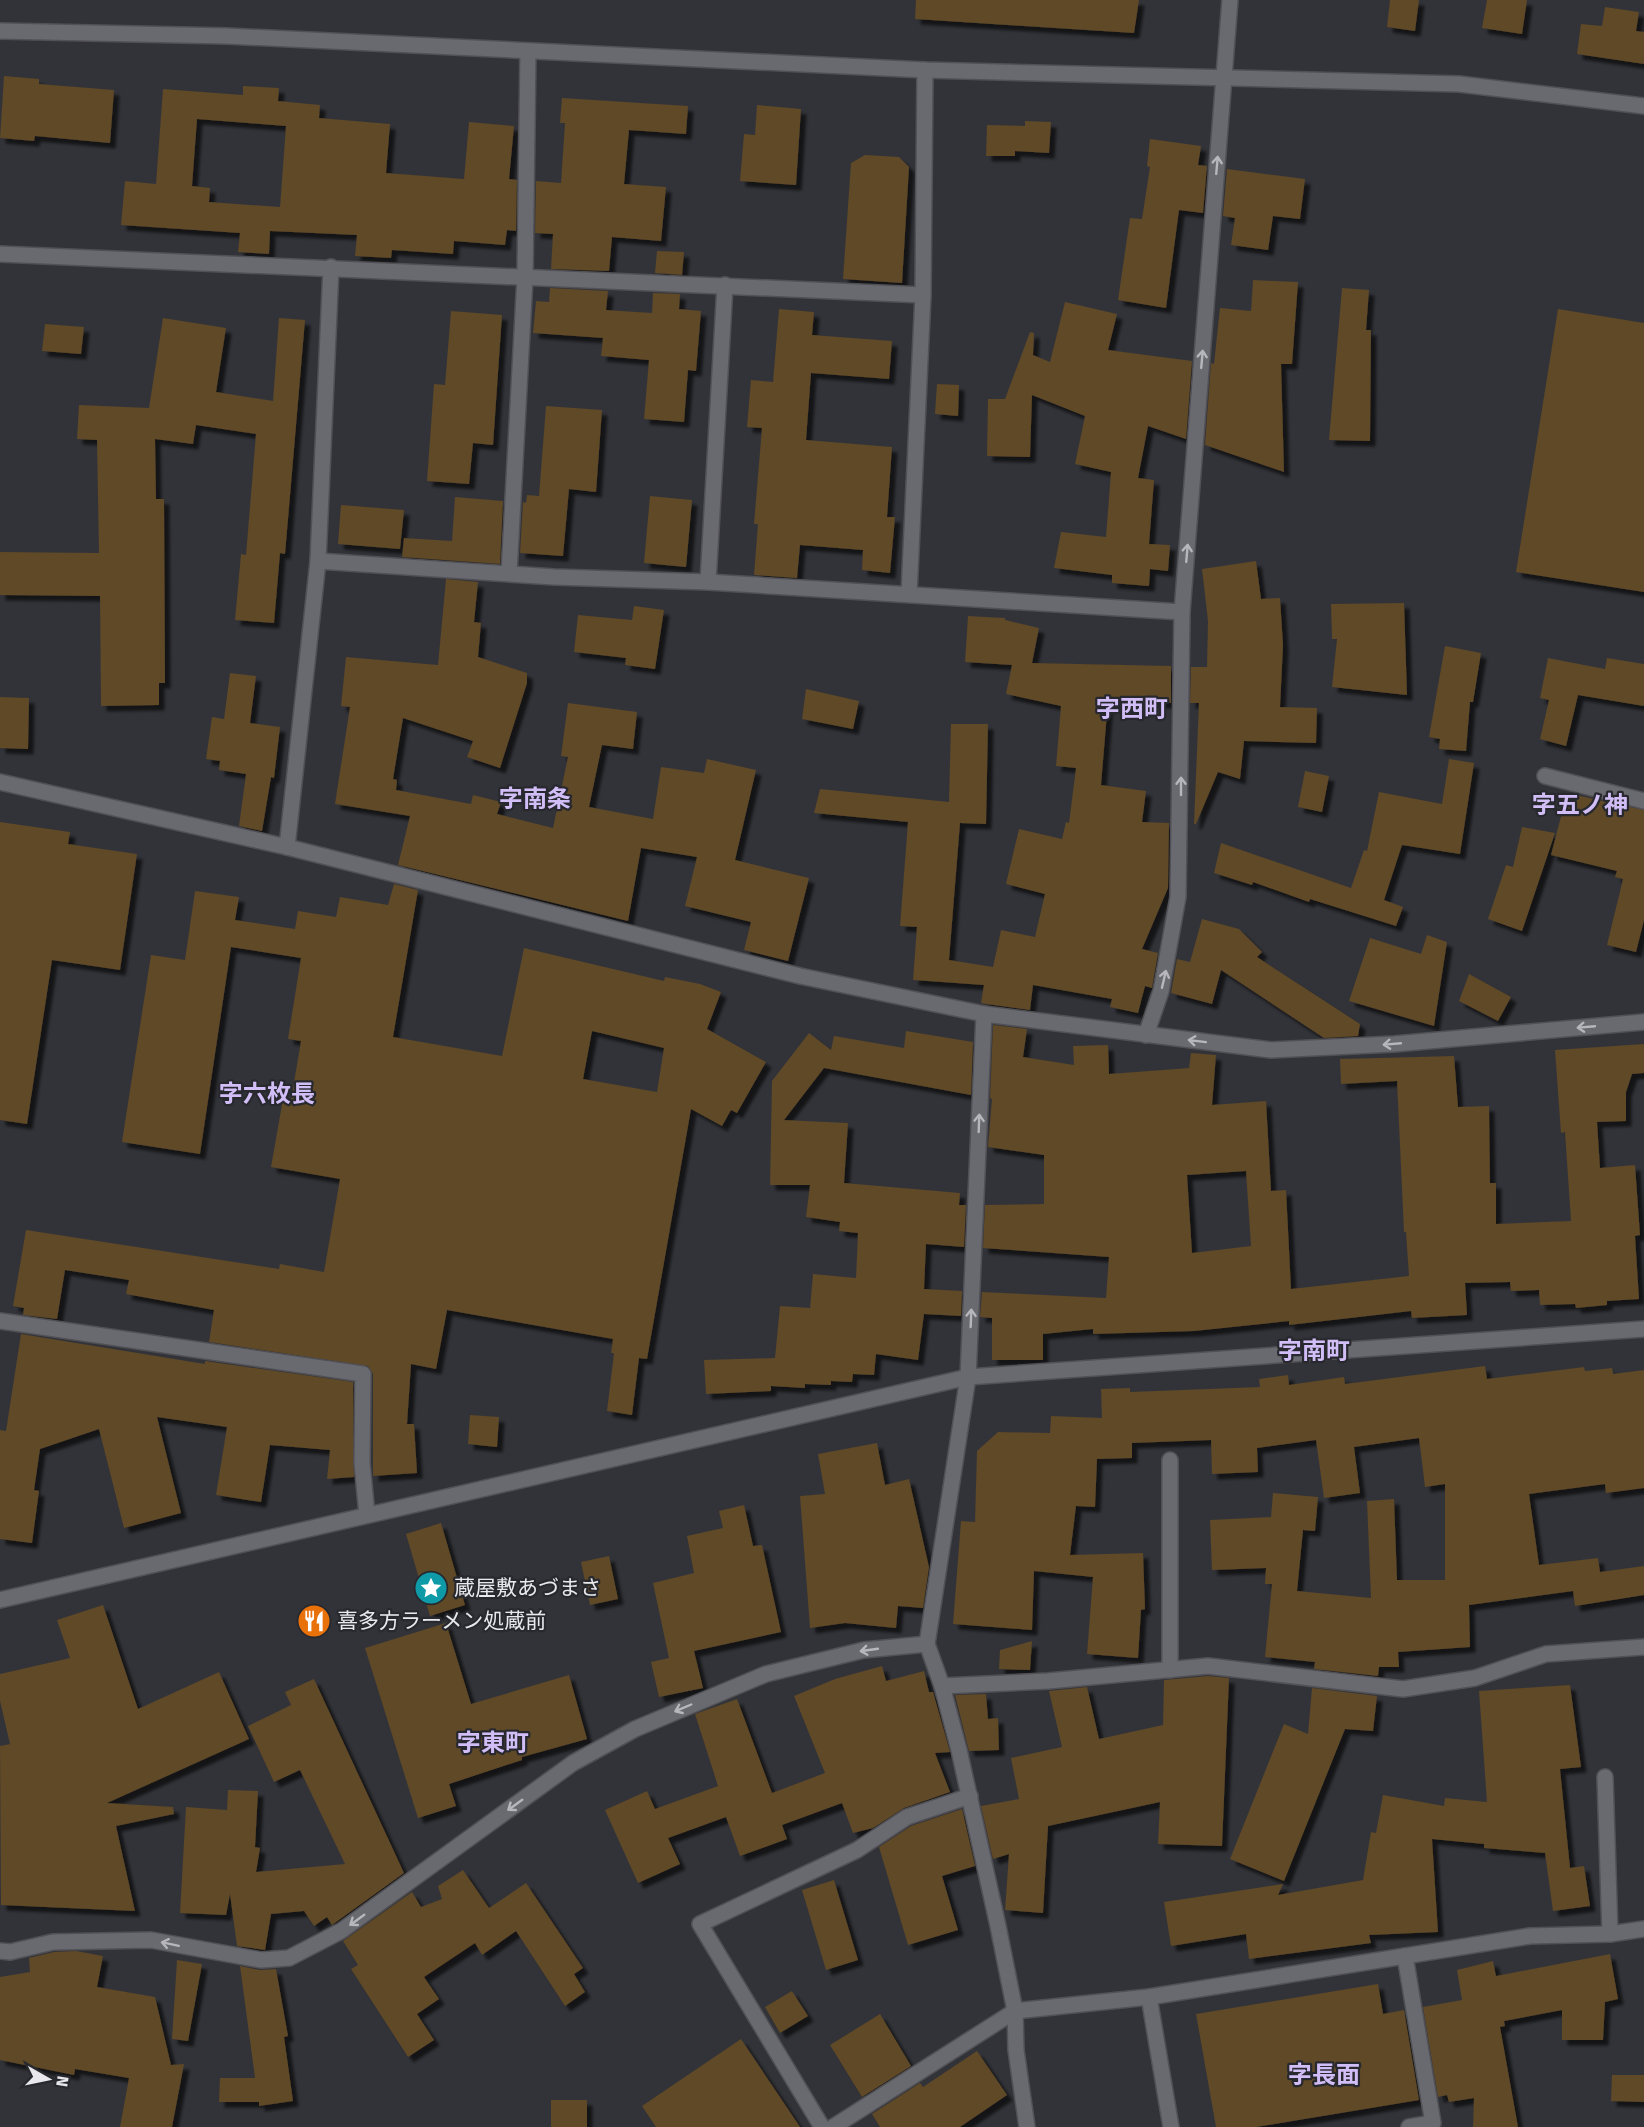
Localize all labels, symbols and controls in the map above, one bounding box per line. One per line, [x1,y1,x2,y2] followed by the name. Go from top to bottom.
[1212,155,1223,175] one-way arrow
[1197,349,1208,369] one-way arrow
[1181,544,1192,564] one-way arrow
[1096,695,1168,723] district label: 字西町
[1175,776,1187,796] one-way arrow
[499,785,571,813] district label: 字南条
[1532,791,1628,819] district label: 字五ノ神
[1158,970,1170,989] one-way arrow
[1576,1021,1596,1032] one-way arrow
[1188,1035,1208,1046] one-way arrow
[1382,1039,1402,1050] one-way arrow
[219,1080,315,1108] district label: 字六枚長
[973,1114,985,1134] one-way arrow
[965,1309,976,1329] one-way arrow
[1278,1337,1350,1365] district label: 字南町
[413,1570,449,1606] place icon: 蔵屋敷あづまさ
[454,1575,601,1601] place label: 蔵屋敷あづまさ
[296,1603,332,1639] restaurant icon: 喜多方ラーメン処蔵前
[337,1608,546,1634] place label: 喜多方ラーメン処蔵前
[860,1645,879,1656] one-way arrow
[675,1703,693,1714] one-way arrow
[457,1729,529,1757] district label: 字東町
[508,1799,524,1811] one-way arrow
[350,1913,366,1926] one-way arrow
[161,1938,180,1950] one-way arrow
[18,2049,78,2109] north arrow
[1288,2061,1360,2089] district label: 字長面
[52,2075,73,2088] text: N

